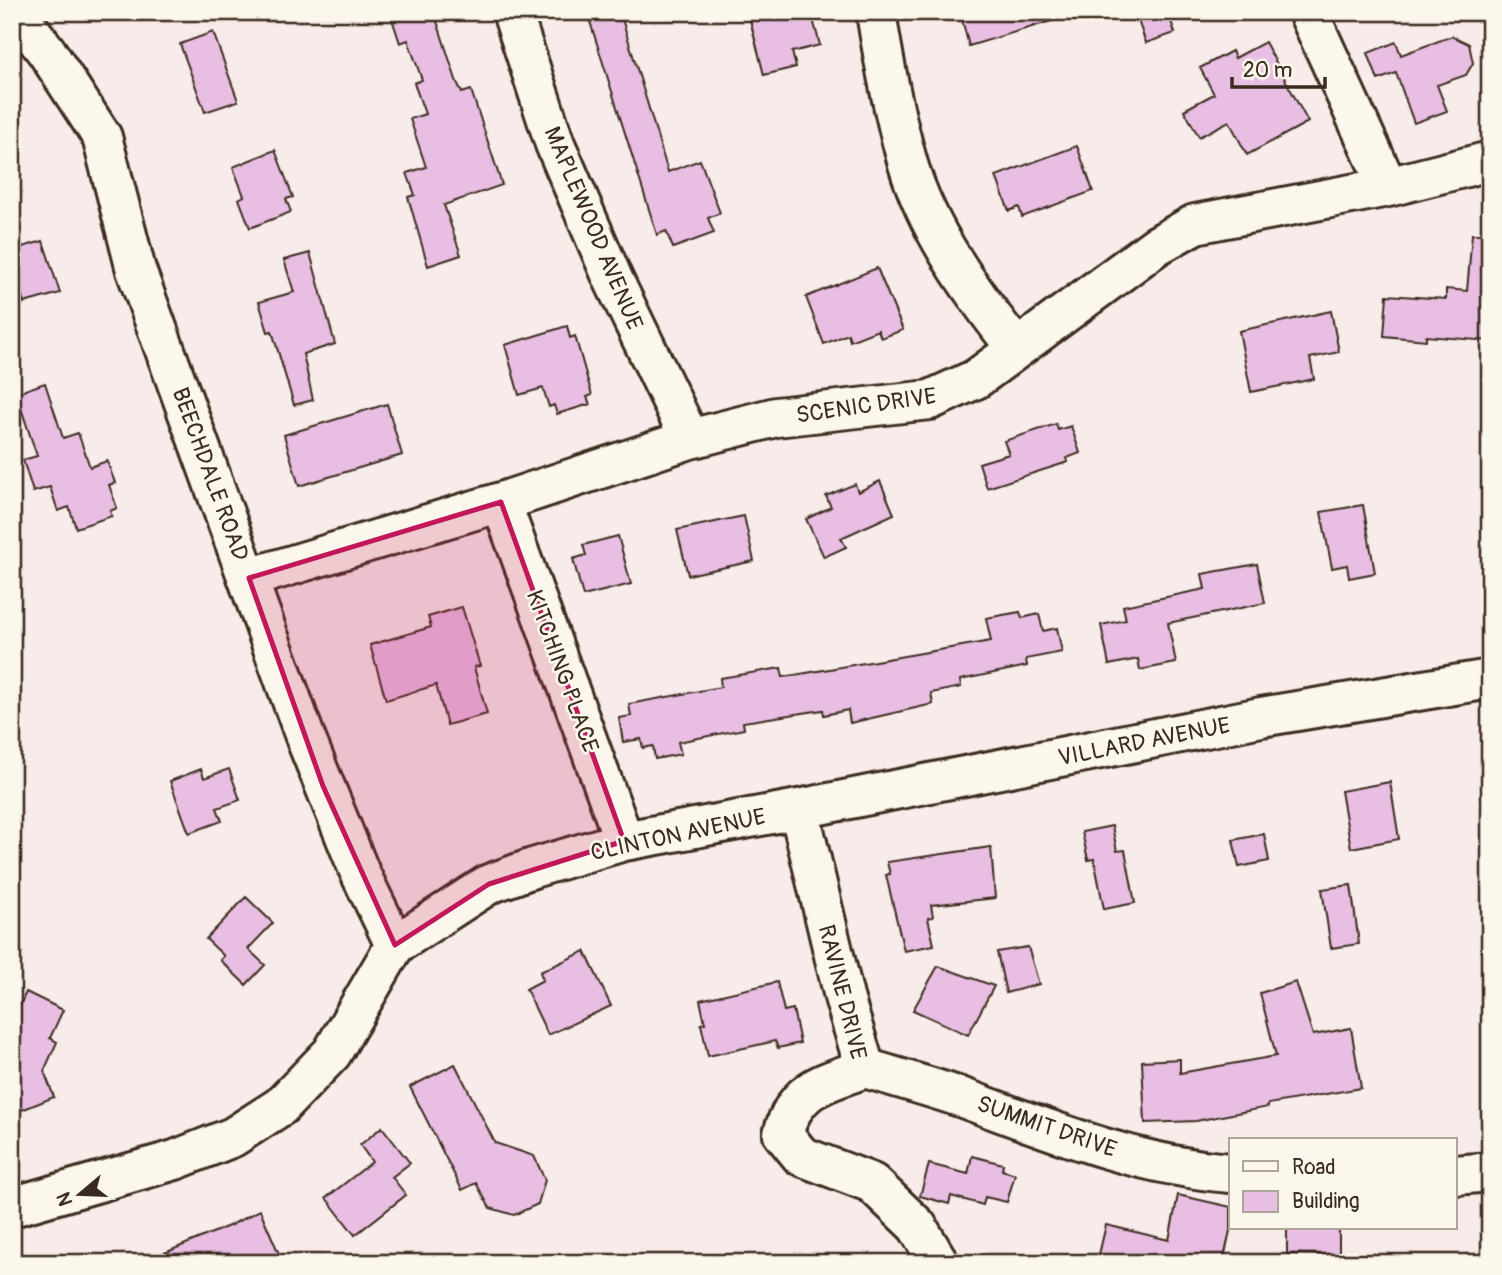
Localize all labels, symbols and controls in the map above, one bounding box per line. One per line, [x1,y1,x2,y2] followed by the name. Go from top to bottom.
[1232,46,1325,90] scale bar
[1243,57,1292,84] text: 20 m
[538,122,650,334] street label: MAPLEWOOD AVENUE
[794,381,938,430] street label: SCENIC DRIVE
[166,384,255,565] street label: BEECHDALE ROAD
[520,586,605,756] street label: KITCHING PLACE
[1056,711,1233,772] street label: VILLARD AVENUE
[588,802,768,867] street label: CLINTON AVENUE
[812,922,873,1063] street label: RAVINE DRIVE
[973,1089,1121,1164] street label: SUMMIT DRIVE
[1229,1138,1456,1230] legend
[1292,1154,1336,1181] text: Road
[46,1160,116,1230] north arrow
[1292,1188,1359,1215] text: Building
[51,1189,78,1209] text: N

